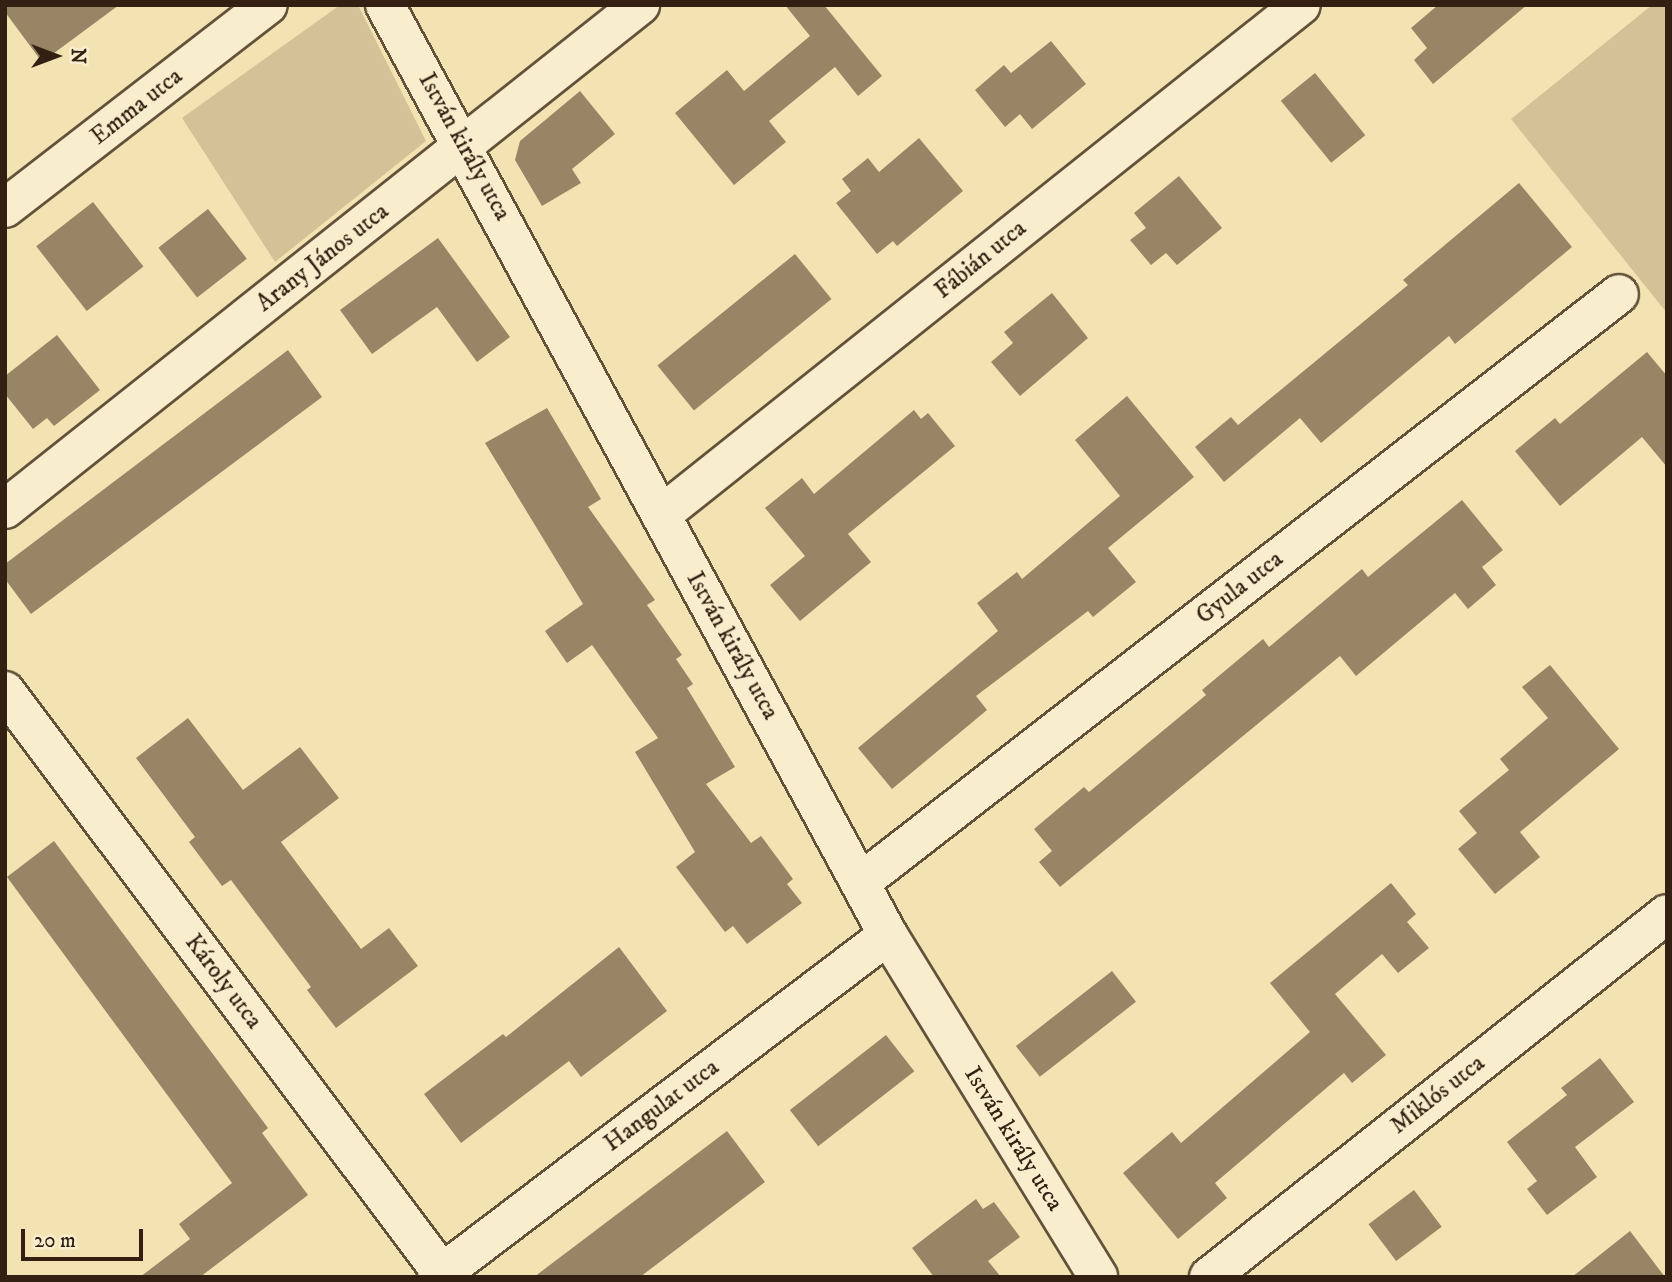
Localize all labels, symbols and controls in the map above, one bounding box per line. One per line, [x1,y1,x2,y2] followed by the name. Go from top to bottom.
[21,21,91,91] north arrow
[66,48,89,64] text: N
[85,62,189,152] street label: Emma utca
[412,68,516,226] street label: István király utca
[251,197,395,319] street label: Arany János utca
[929,214,1033,306] street label: Fábián utca
[1191,545,1289,631] street label: Gyula utca
[680,567,784,725] street label: István király utca
[178,929,268,1035] street label: Károly utca
[1385,1049,1491,1141] street label: Miklós utca
[599,1054,725,1158] street label: Hangulat utca
[957,1062,1069,1216] street label: István király utca
[24,1216,147,1260] scale bar
[34,1228,76,1254] text: 20 m

